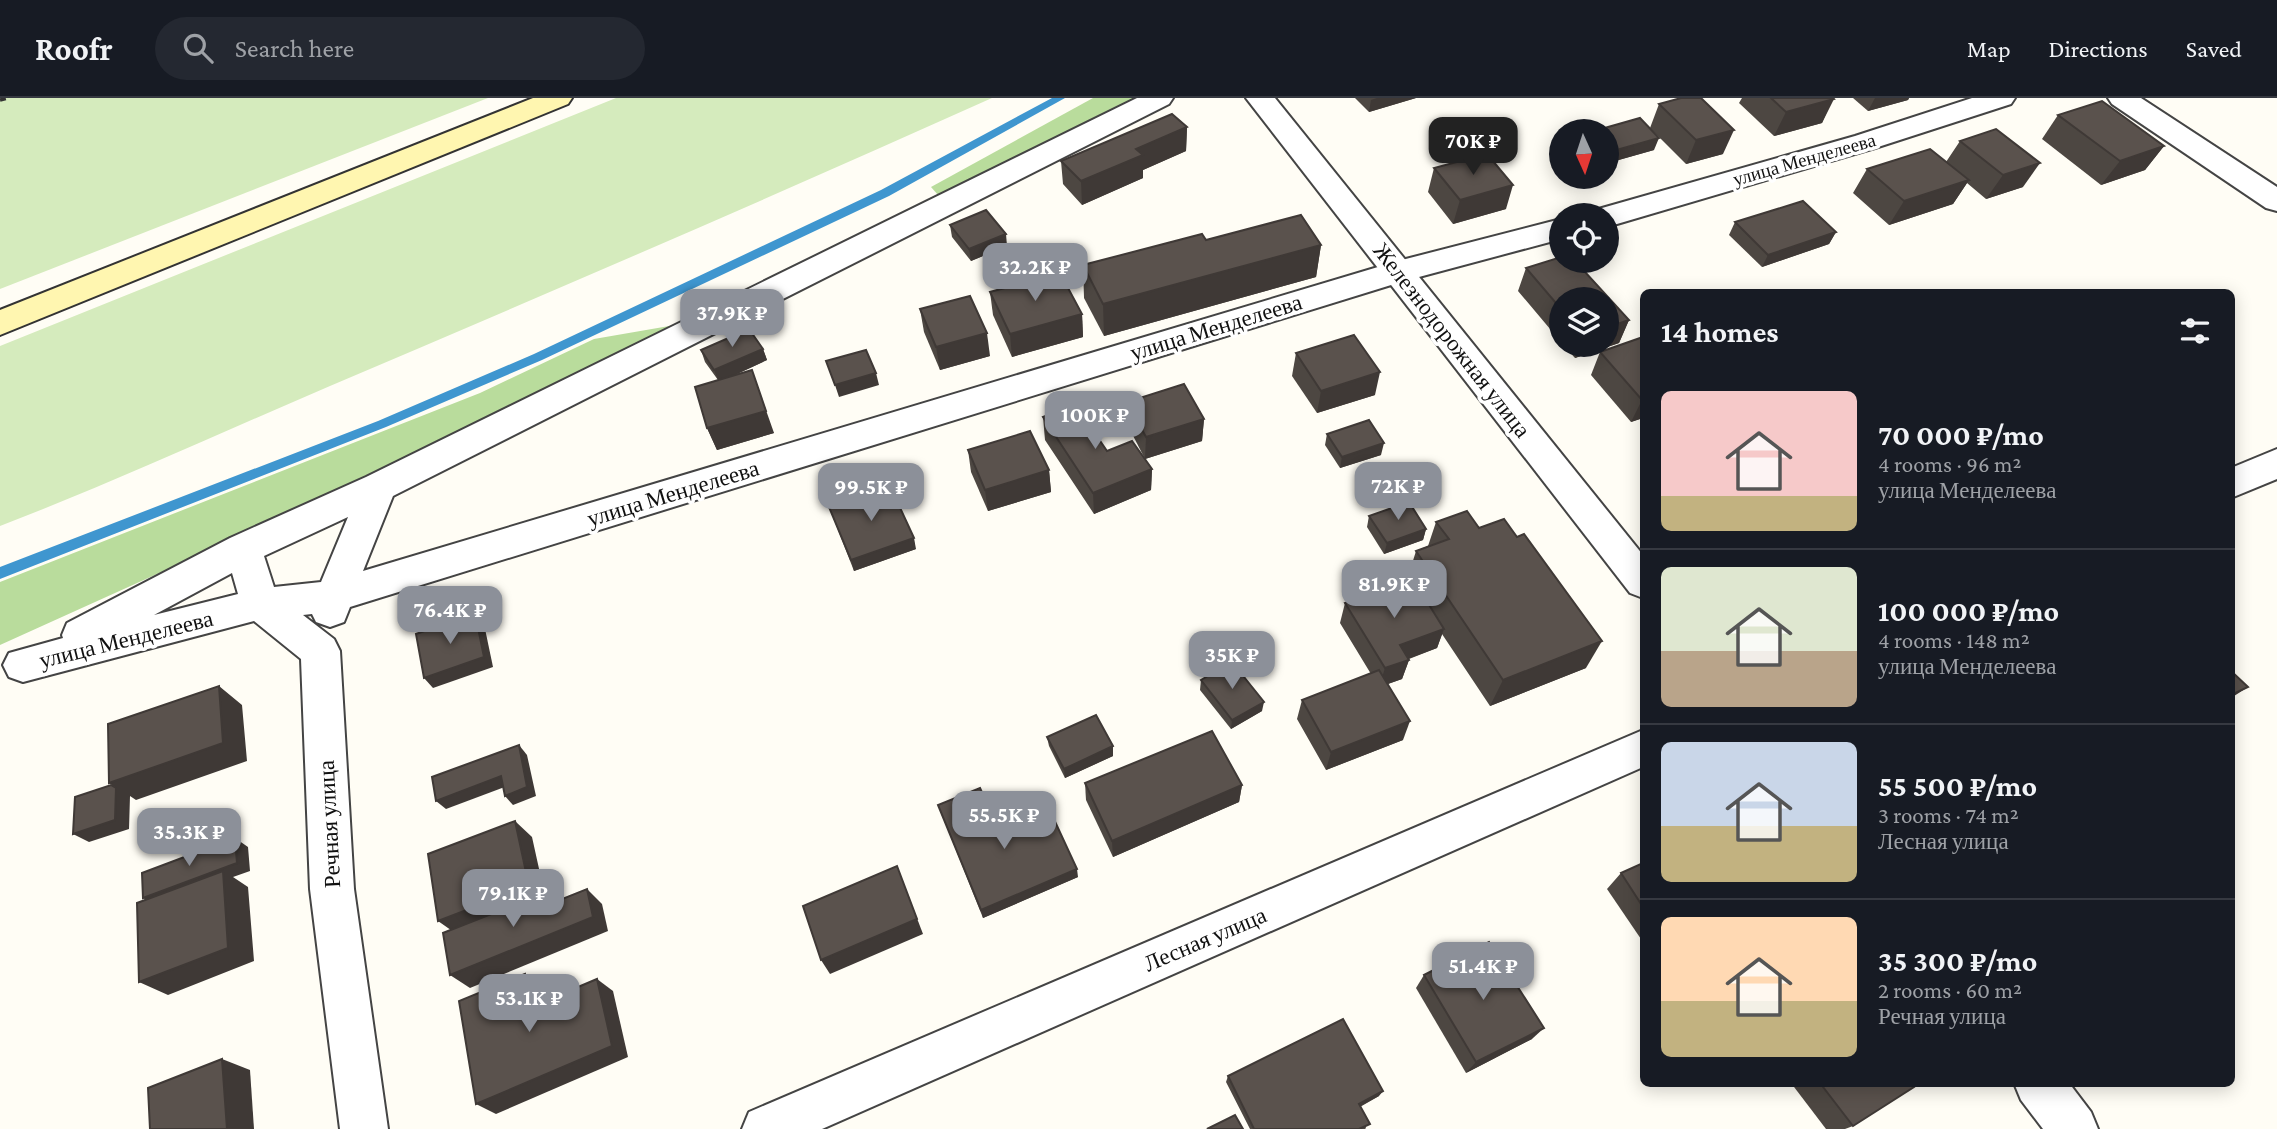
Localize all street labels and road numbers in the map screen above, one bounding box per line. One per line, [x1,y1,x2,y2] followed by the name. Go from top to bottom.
[1730,129,1878,190] street label: улица Менделеева
[1368,238,1536,442] street label: Железнодорожная улица
[1127,288,1305,366] street label: улица Менделеева
[584,454,762,532] street label: улица Менделеева
[36,605,216,673] street label: улица Менделеева
[313,759,345,889] street label: Речная улица
[1140,902,1270,976] street label: Лесная улица

